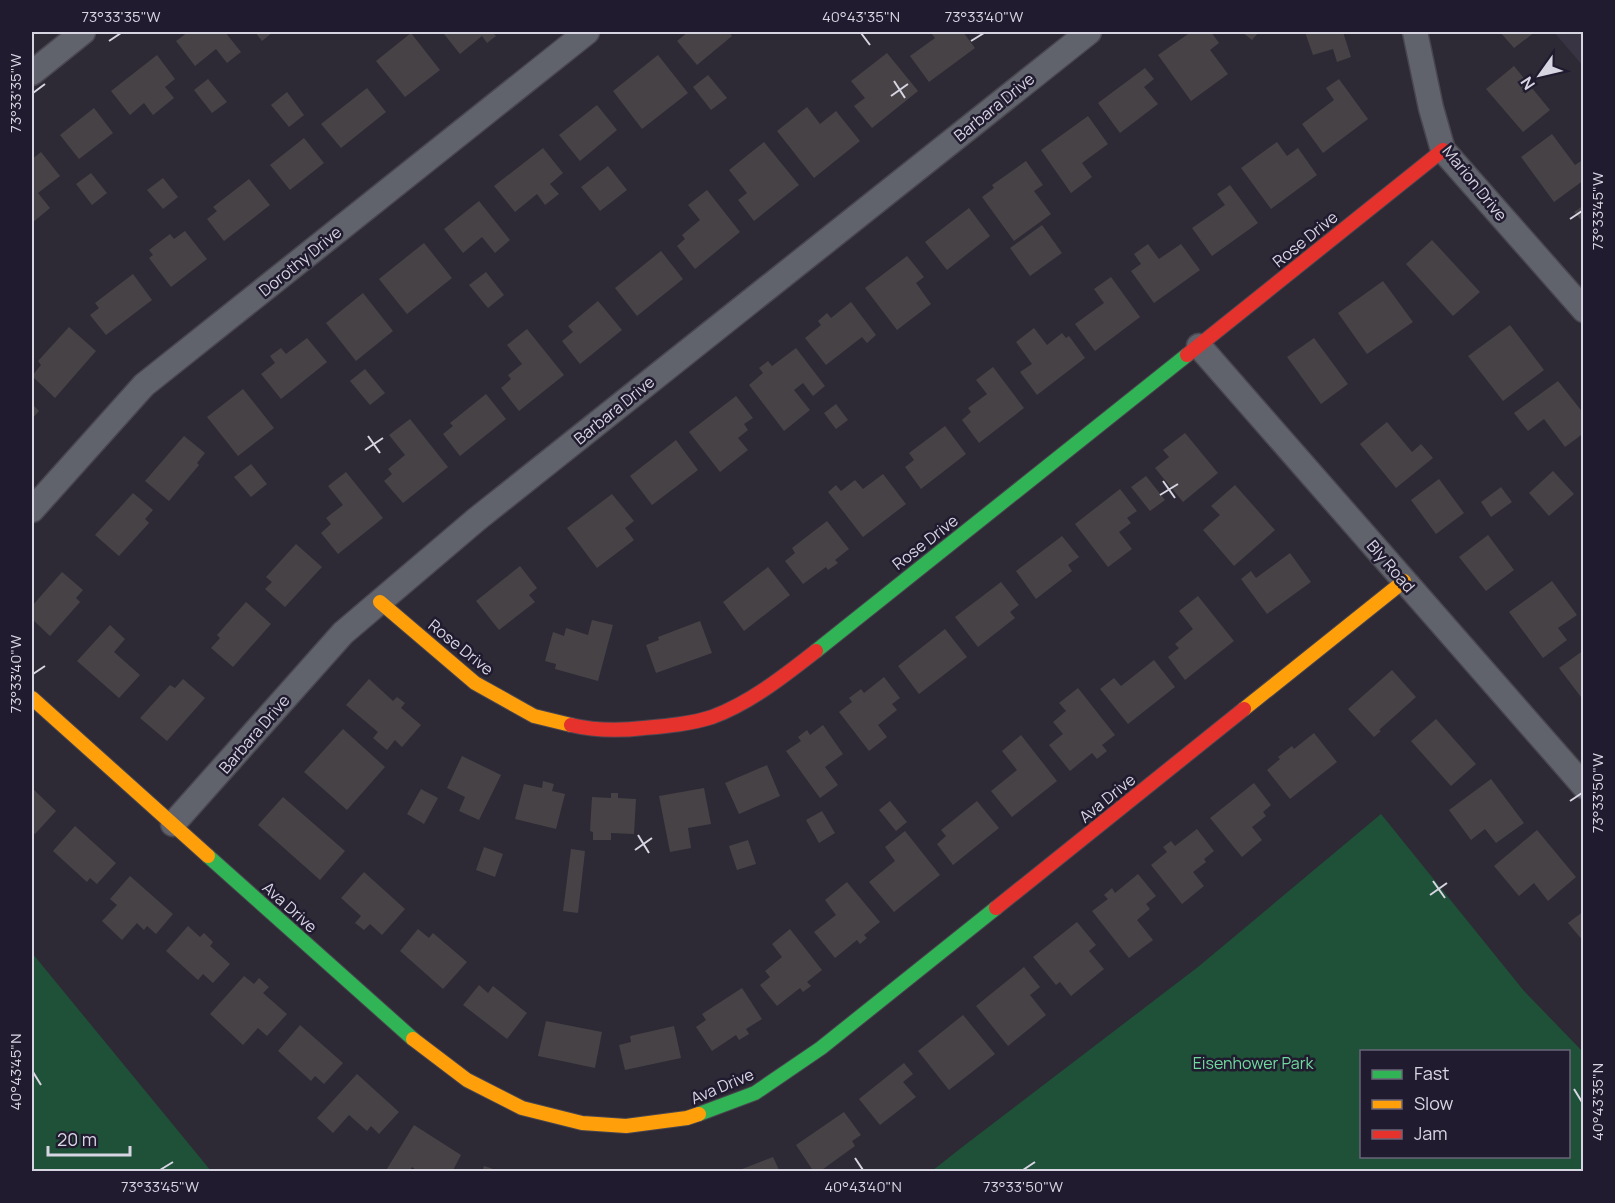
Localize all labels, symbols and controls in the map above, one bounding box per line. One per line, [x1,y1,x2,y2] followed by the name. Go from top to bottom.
[81,6,161,27] text: 73°33'35"W
[822,6,900,27] text: 40°43'35"N
[945,6,1023,27] text: 73°33'40"W
[1510,45,1570,105] north arrow
[5,53,26,133] text: 73°33'35"W
[949,68,1039,146] street label: Barbara Drive
[1515,72,1540,94] text: N
[1438,141,1512,225] street label: Marion Drive
[1587,172,1608,250] text: 73°33'45"W
[1268,206,1342,272] street label: Rose Drive
[254,221,346,301] street label: Dorothy Drive
[569,371,659,449] street label: Barbara Drive
[888,509,962,575] street label: Rose Drive
[1362,535,1420,597] street label: Bly Road
[424,614,498,680] street label: Rose Drive
[5,635,26,713] text: 73°33'40"W
[214,690,294,778] street label: Barbara Drive
[1587,753,1608,833] text: 73°33'50"W
[1074,768,1140,828] street label: Ava Drive
[258,877,322,937] street label: Ava Drive
[5,1034,26,1110] text: 40°43'45"N
[1360,1050,1570,1158] legend
[1193,1052,1314,1074] park label: Eisenhower Park
[1414,1061,1449,1085] text: Fast
[687,1063,757,1109] street label: Ava Drive
[1587,1063,1608,1141] text: 40°43'35"N
[1414,1091,1454,1115] text: Slow
[48,1119,130,1157] scale bar
[1414,1121,1448,1145] text: Jam
[57,1127,97,1151] text: 20 m
[121,1176,199,1197] text: 73°33'45"W
[824,1176,902,1197] text: 40°43'40"N
[983,1176,1063,1197] text: 73°33'50"W

